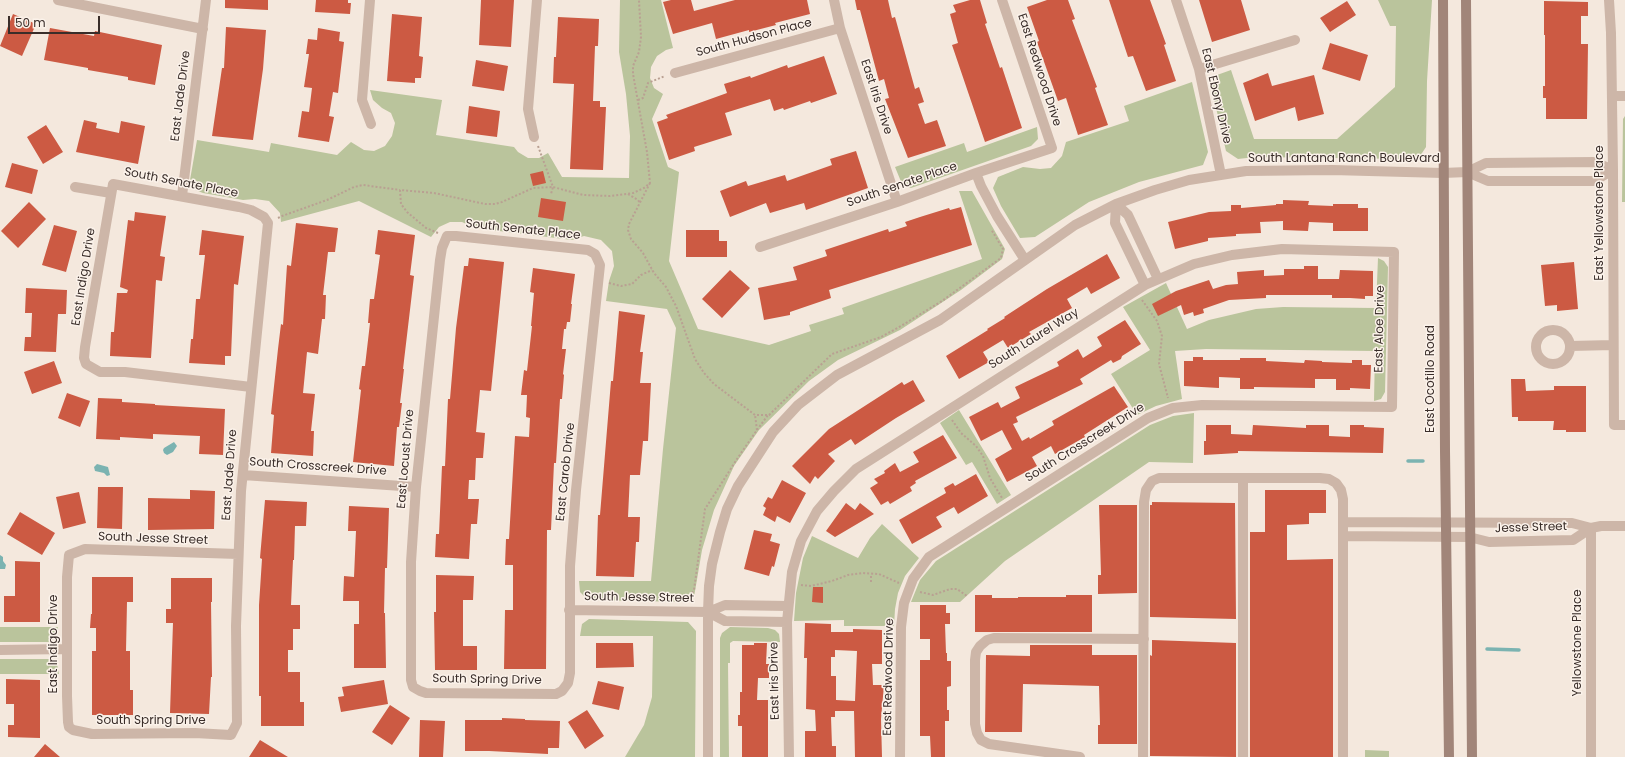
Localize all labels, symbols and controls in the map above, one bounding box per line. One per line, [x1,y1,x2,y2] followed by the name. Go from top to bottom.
[10,8,102,34] scale bar
[1014,12,1064,128] street label: East Redwood Drive
[15,14,46,31] text: 50 m
[695,16,813,60] street label: South Hudson Place
[1198,47,1234,145] street label: East Ebony Drive
[168,50,194,142] street label: East Jade Drive
[857,58,895,136] street label: East Iris Drive
[1593,145,1607,281] street label: East Yellowstone Place
[1248,152,1440,166] street label: South Lantana Ranch Boulevard
[845,159,959,211] street label: South Senate Place
[123,165,239,201] street label: South Senate Place
[465,217,581,243] street label: South Senate Place
[69,227,99,327] street label: East Indigo Drive
[1372,285,1388,373] street label: East Aloe Drive
[986,306,1082,372] street label: South Laurel Way
[1424,325,1438,433] street label: East Ocotillo Road
[1023,400,1147,486] street label: South Crosscreek Drive
[394,409,418,509] street label: East Locust Drive
[554,422,578,522] street label: East Carob Drive
[220,429,240,521] street label: East Jade Drive
[249,455,387,479] street label: South Crosscreek Drive
[1495,520,1567,536] street label: Jesse Street
[98,530,208,548] street label: South Jesse Street
[1571,589,1585,697] street label: Yellowstone Place
[584,590,694,606] street label: South Jesse Street
[47,595,61,693] street label: East Indigo Drive
[881,618,897,736] street label: East Redwood Drive
[767,642,783,720] street label: East Iris Drive
[432,672,542,688] street label: South Spring Drive
[96,714,206,728] street label: South Spring Drive

